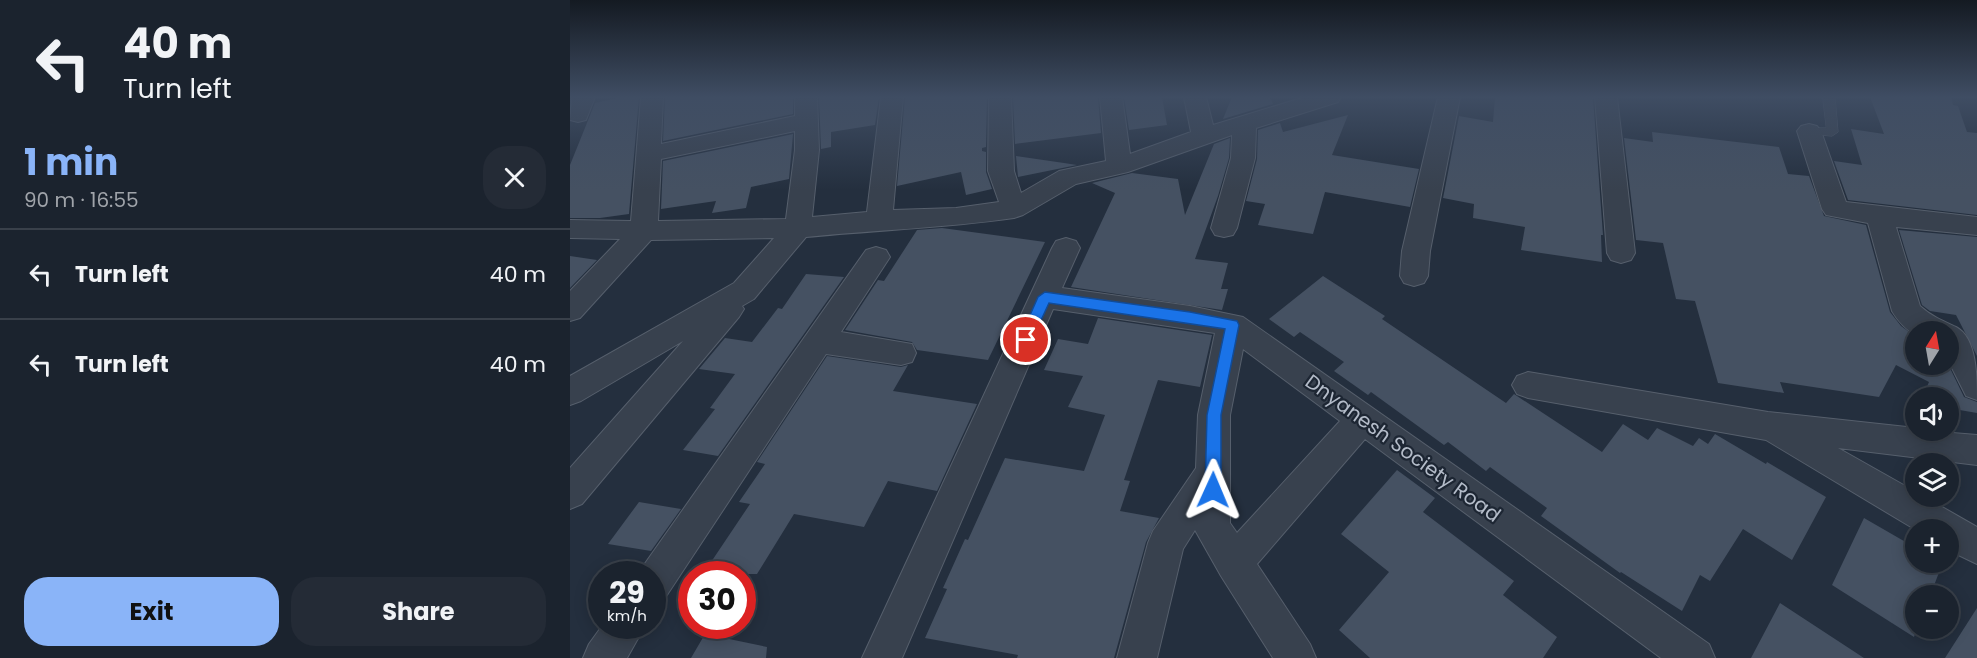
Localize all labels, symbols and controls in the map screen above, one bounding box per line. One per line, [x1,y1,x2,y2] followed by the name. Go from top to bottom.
[123,14,232,73] text: 40 m
[24,24,102,102] icon: left
[123,70,232,107] text: Turn left
[24,137,118,188] text: 1 min
[483,146,546,209] button: close
[24,186,139,214] text: 90 m · 16:55
[24,258,57,291] icon: left
[75,259,169,290] text: Turn left
[490,259,546,290] text: 40 m
[1000,314,1051,365] pin
[1905,321,1959,375] north arrow
[1905,321,1959,639] map controls
[1009,323,1042,356] icon: arrive
[24,348,57,381] icon: left
[75,349,169,380] text: Turn left
[490,349,546,380] text: 40 m
[1300,367,1506,529] street label: Dnyanesh Society Road
[1905,387,1959,441] button: sound
[1905,453,1959,507] button: layers
[1181,458,1245,522] position arrow
[1905,519,1959,573] button: +
[678,561,756,639] speed limit sign: 30
[609,571,645,614] text: 29
[24,577,279,646] button: Exit
[291,577,546,646] button: Share
[1905,585,1959,639] button: −
[607,605,647,626] text: km/h

